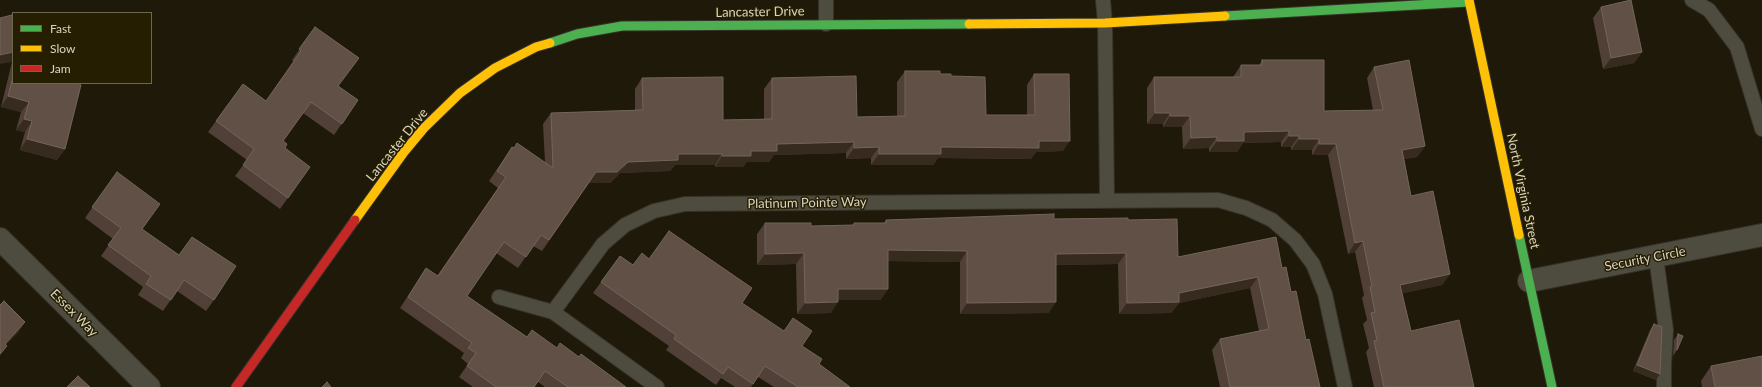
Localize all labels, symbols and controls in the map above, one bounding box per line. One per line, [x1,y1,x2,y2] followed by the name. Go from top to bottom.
[715,3,805,21] street label: Lancaster Drive
[12,12,152,84] legend
[50,21,71,36] text: Fast
[50,41,75,56] text: Slow
[50,61,71,76] text: Jam
[363,105,431,185] street label: Lancaster Drive
[1503,132,1543,250] street label: North Virginia Street
[747,194,867,212] street label: Platinum Pointe Way
[1603,243,1687,275] street label: Security Circle
[47,286,101,340] street label: Essex Way

